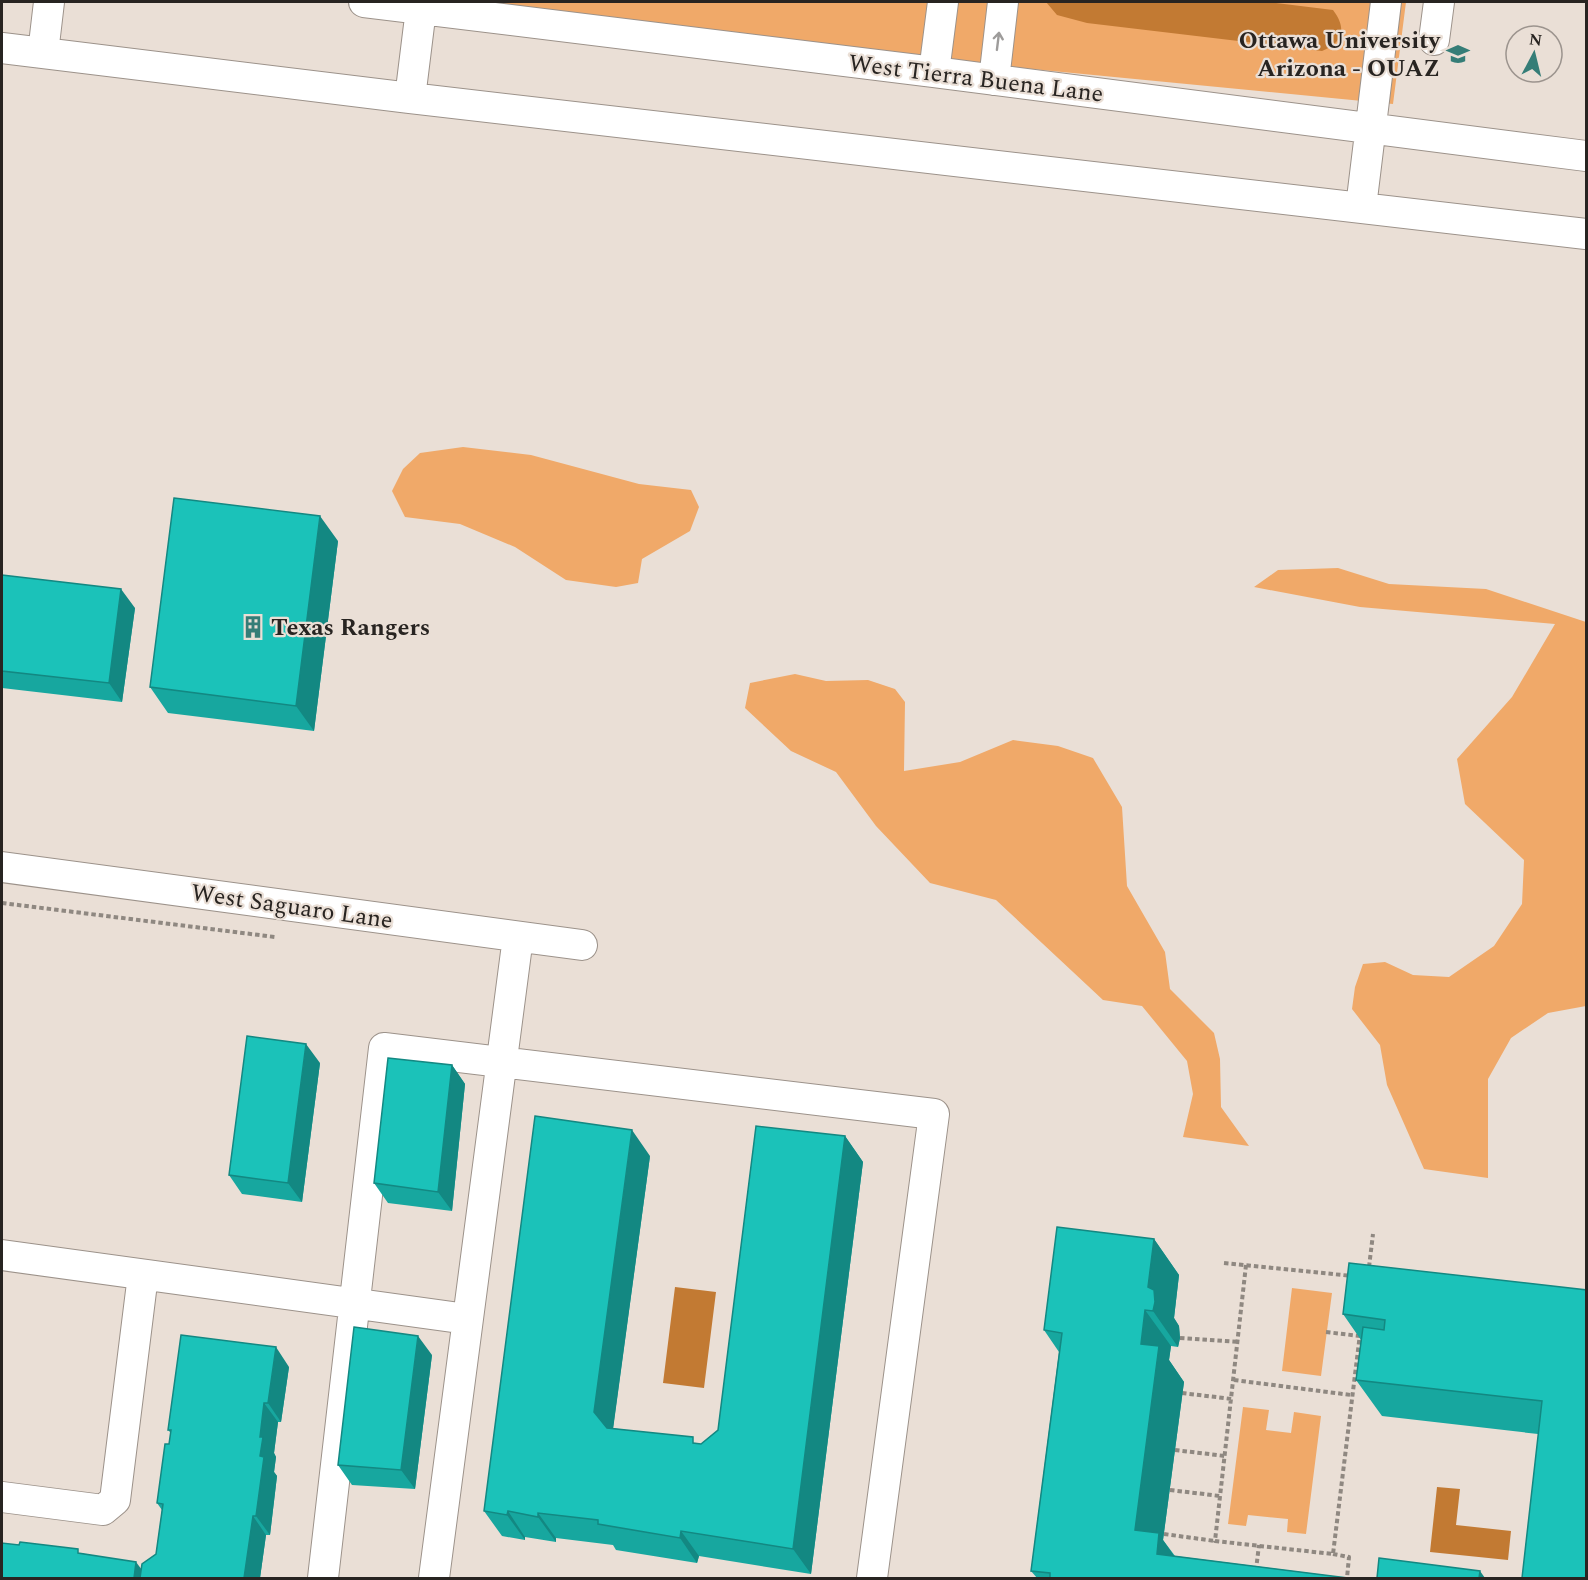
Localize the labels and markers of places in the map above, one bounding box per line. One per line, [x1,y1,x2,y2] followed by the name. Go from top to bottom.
[1239,23,1442,87] place label: Ottawa University Arizona - OUAZ
[1445,41,1471,67] school or university icon: Ottawa University Arizona - OUAZ
[271,610,430,646] place label: Texas Rangers
[240,614,266,640] building icon: Texas Rangers

